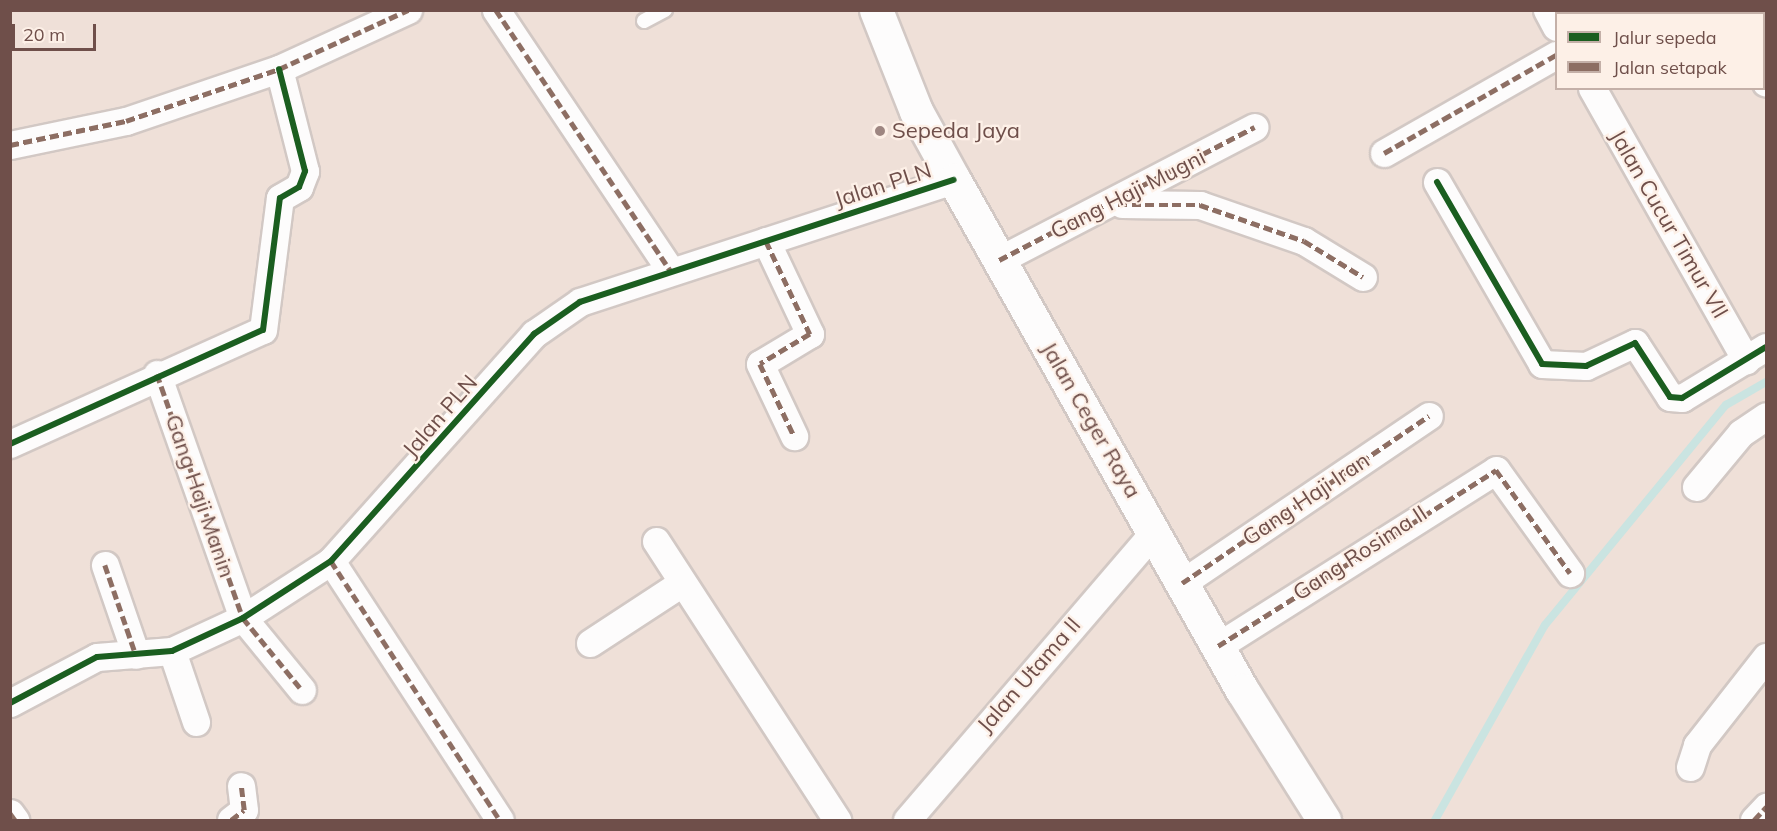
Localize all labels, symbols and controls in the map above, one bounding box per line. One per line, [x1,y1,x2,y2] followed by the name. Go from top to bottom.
[15,12,99,50] scale bar
[1555,12,1765,90] legend
[23,23,65,46] text: 20 m
[1613,26,1717,49] text: Jalur sepeda
[1613,56,1727,79] text: Jalan setapak
[892,118,1020,144] place label: Sepeda Jaya
[873,124,887,138] marker: Sepeda Jaya
[1604,125,1734,323] street label: Jalan Cucur Timur VII
[1046,144,1210,244] street label: Gang Haji Mugni
[831,157,935,213] street label: Jalan PLN
[1036,337,1146,503] street label: Jalan Ceger Raya
[397,370,483,462] street label: Jalan PLN
[160,411,240,581] street label: Gang Haji Manin
[1238,447,1374,551] street label: Gang Haji Iran
[1288,500,1432,606] street label: Gang Rosima II
[972,612,1086,738] street label: Jalan Utama II

